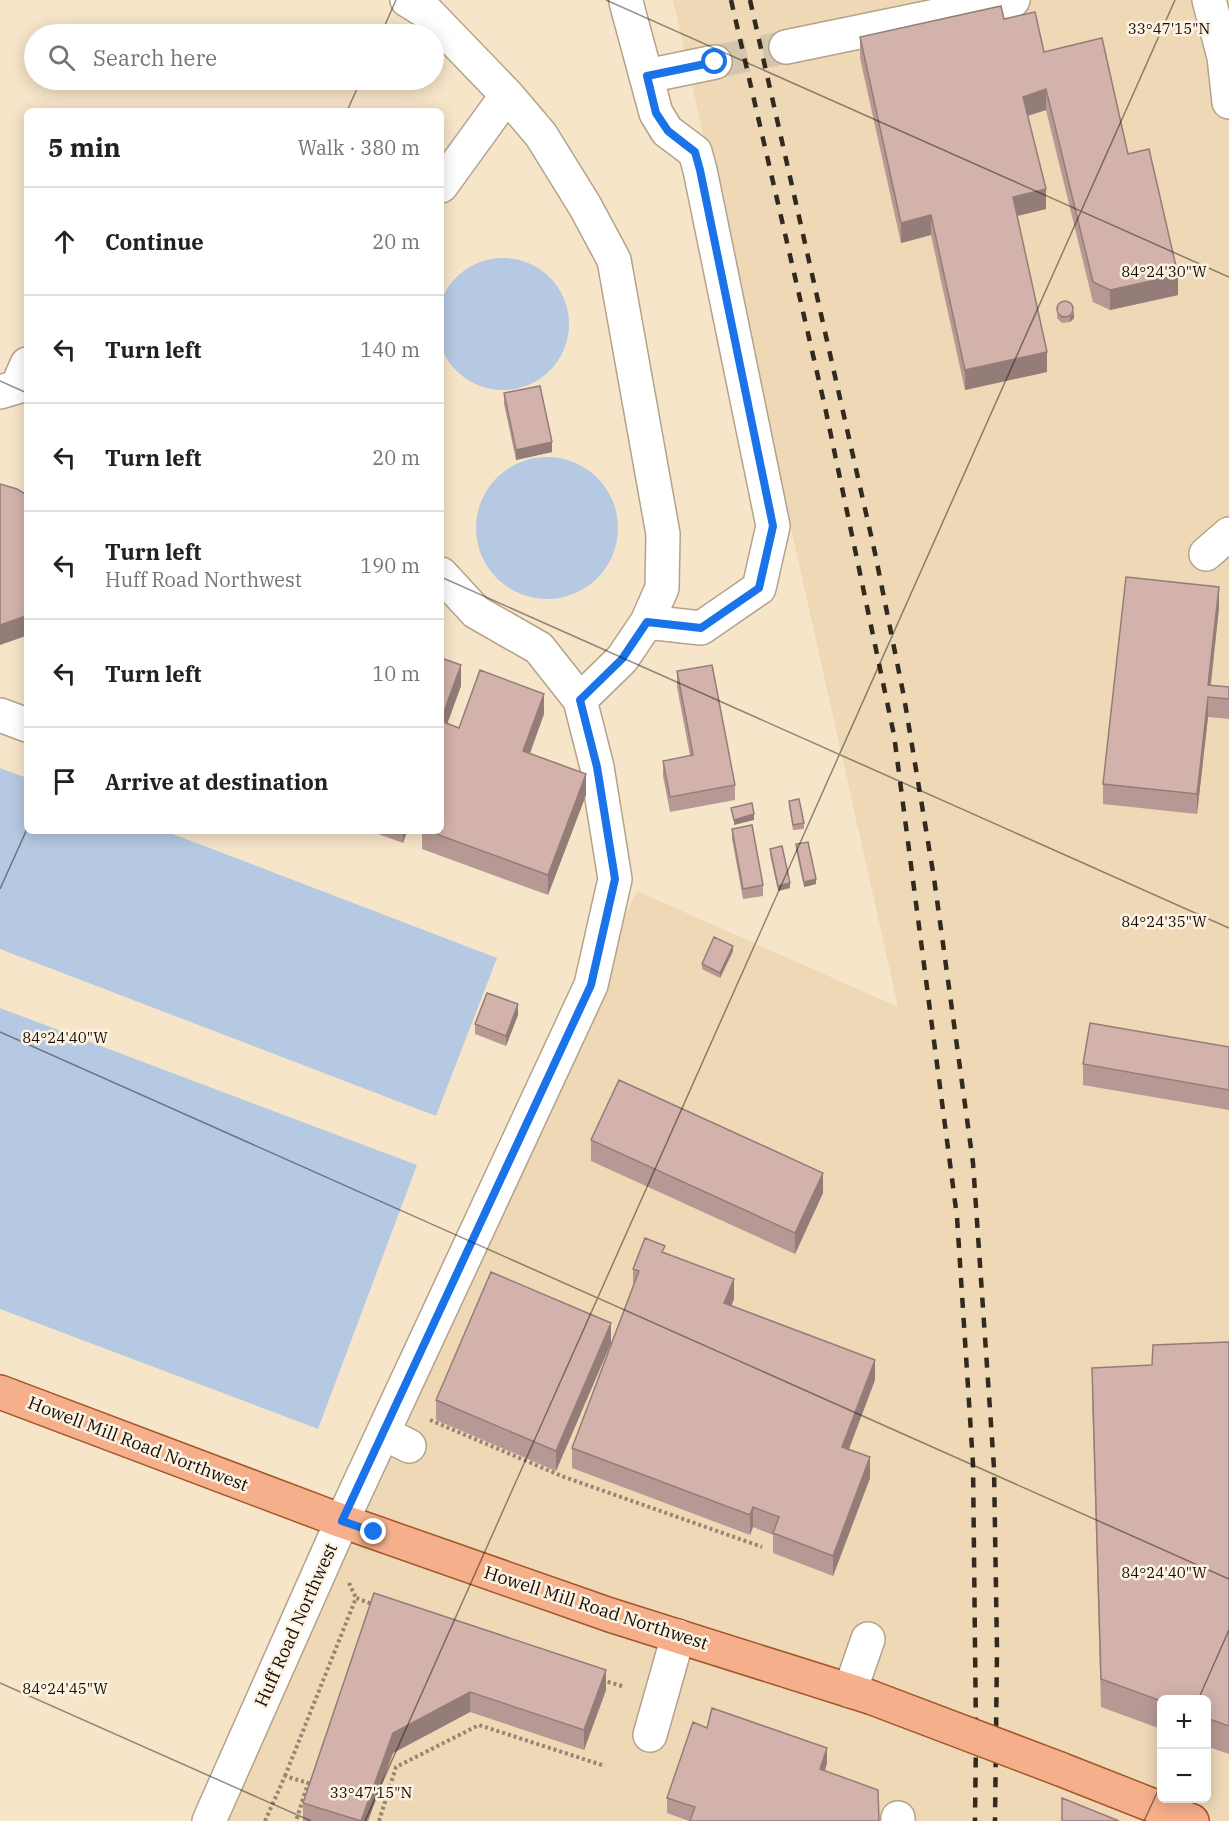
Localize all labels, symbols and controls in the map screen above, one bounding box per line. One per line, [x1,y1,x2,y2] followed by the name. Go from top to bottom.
[1128,19,1210,38] text: 33°47'15"N
[24,24,444,90] search box
[45,41,78,74] icon: search
[93,43,217,72] text: Search here
[701,48,727,74] route start
[48,130,121,164] text: 5 min
[298,134,420,161] text: Walk · 380 m
[48,225,81,258] icon: ahead
[105,227,204,256] text: Continue
[372,228,420,255] text: 20 m
[1121,262,1207,281] text: 84°24'30"W
[48,333,81,366] icon: left
[105,335,201,364] text: Turn left
[360,336,420,363] text: 140 m
[48,441,81,474] icon: left
[105,443,201,472] text: Turn left
[372,444,420,471] text: 20 m
[105,537,201,566] text: Turn left
[48,549,81,582] icon: left
[360,552,420,579] text: 190 m
[105,566,302,593] text: Huff Road Northwest
[48,657,81,690] icon: left
[105,659,201,688] text: Turn left
[372,660,420,687] text: 10 m
[48,765,81,798] icon: arrive
[105,767,328,796] text: Arrive at destination
[1121,912,1207,931] text: 84°24'35"W
[22,1028,108,1047] text: 84°24'40"W
[25,1391,252,1496] street label: Howell Mill Road Northwest
[360,1518,386,1544] route end
[249,1539,342,1710] street label: Huff Road Northwest
[481,1560,711,1655] street label: Howell Mill Road Northwest
[1121,1563,1207,1582] text: 84°24'40"W
[22,1679,108,1698] text: 84°24'45"W
[1157,1695,1211,1803] map controls
[1157,1695,1211,1749] button: +
[1157,1749,1211,1803] button: −
[330,1783,412,1802] text: 33°47'15"N

